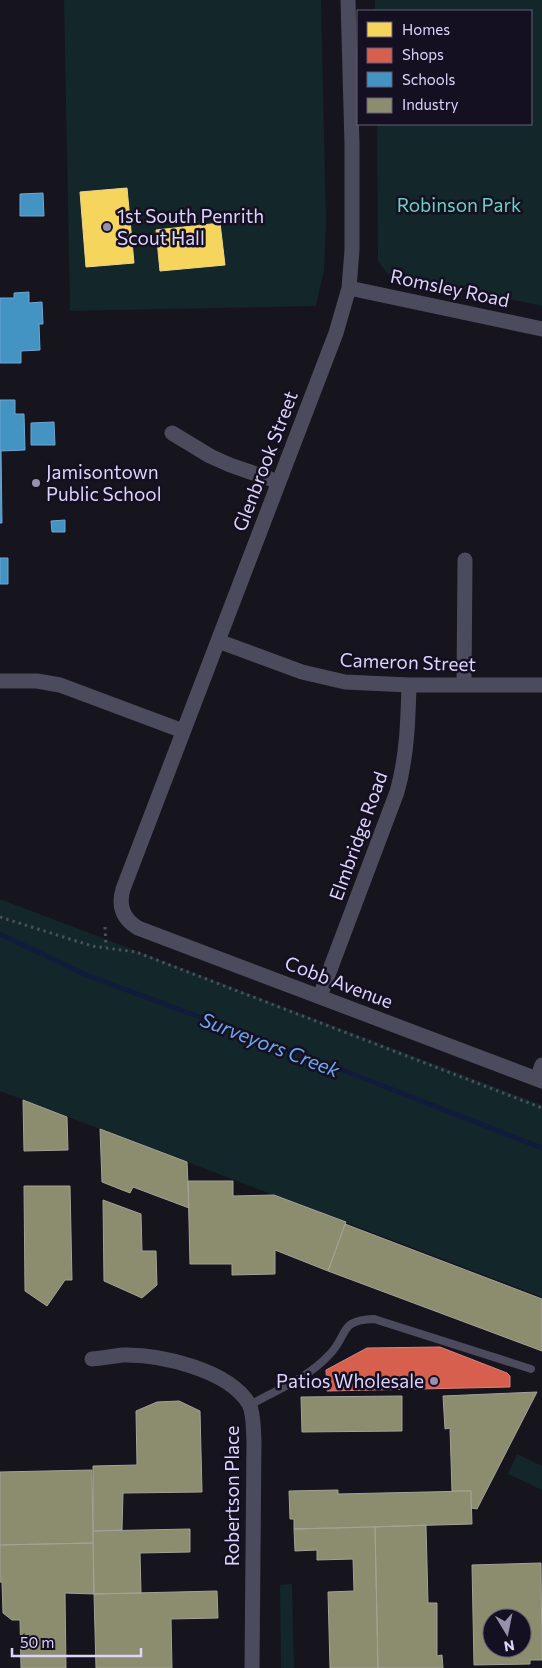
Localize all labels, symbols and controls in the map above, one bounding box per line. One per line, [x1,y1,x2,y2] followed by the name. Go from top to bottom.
[357,10,532,125] legend
[402,20,450,38] text: Homes
[402,45,444,63] text: Shops
[402,70,456,88] text: Schools
[402,95,459,113] text: Industry
[397,193,521,216] park label: Robinson Park
[117,204,264,249] place label: 1st South Penrith Scout Hall
[101,221,113,233] marker: 1st South Penrith Scout Hall
[388,264,512,311] street label: Romsley Road
[227,387,302,534] street label: Glenbrook Street
[46,460,161,505] place label: Jamisontown Public School
[30,477,42,489] marker: Jamisontown Public School
[339,648,477,675] street label: Cameron Street
[324,768,392,903] street label: Elmbridge Road
[282,950,396,1013] street label: Cobb Avenue
[197,1006,344,1082] water label: Surveyors Creek
[276,1369,424,1392] place label: Patios Wholesale
[428,1375,440,1387] marker: Patios Wholesale
[220,1426,243,1566] street label: Robertson Place
[482,1608,532,1658] north arrow
[12,1626,141,1658] scale bar
[20,1633,54,1651] text: 50 m
[503,1637,516,1656] text: N

